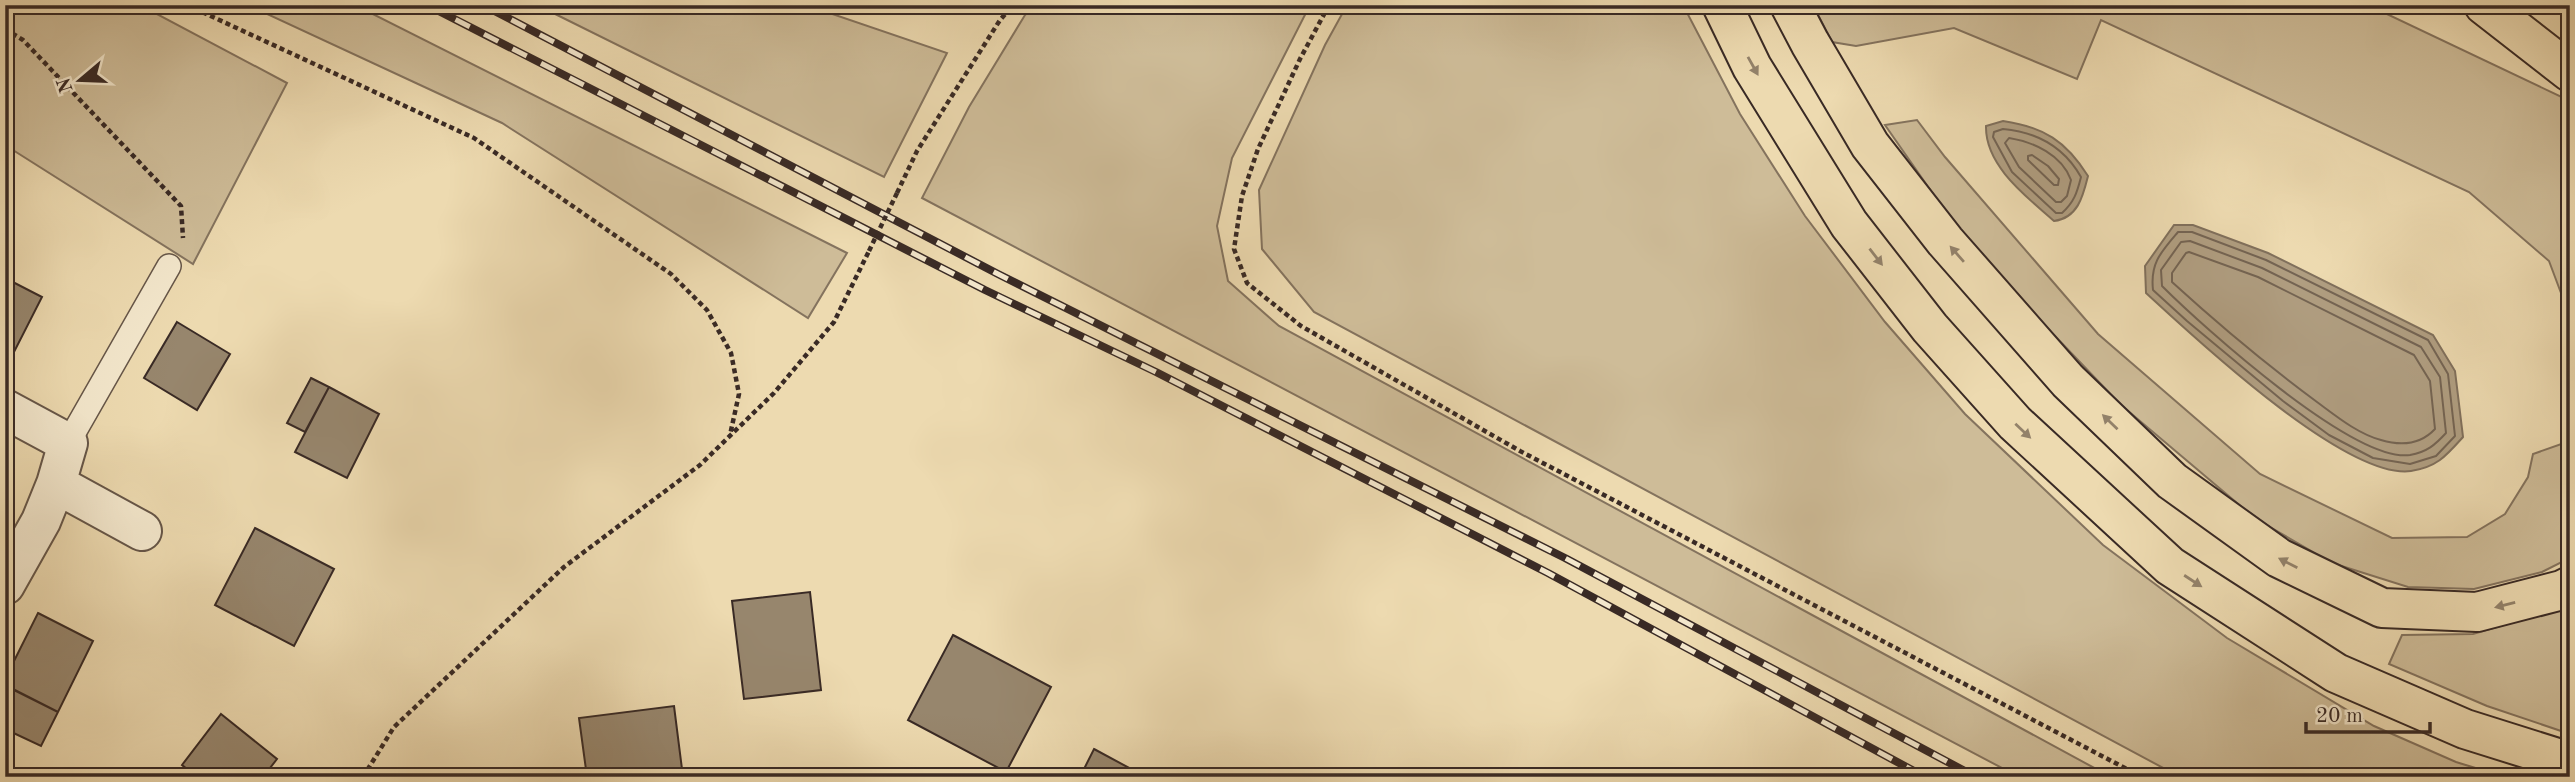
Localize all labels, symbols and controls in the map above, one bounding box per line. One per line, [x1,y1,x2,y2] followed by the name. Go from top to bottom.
[46,46,116,116] north arrow
[1746,57,1758,77] one-way arrow
[55,74,78,95] text: N
[1950,246,1965,263] one-way arrow
[1868,248,1883,266] one-way arrow
[2102,414,2119,431] one-way arrow
[2014,422,2031,438] one-way arrow
[2278,557,2298,568] one-way arrow
[2184,574,2203,587] one-way arrow
[2493,600,2515,611] one-way arrow
[2306,691,2430,735] scale bar
[2316,706,2363,727] text: 20 m

